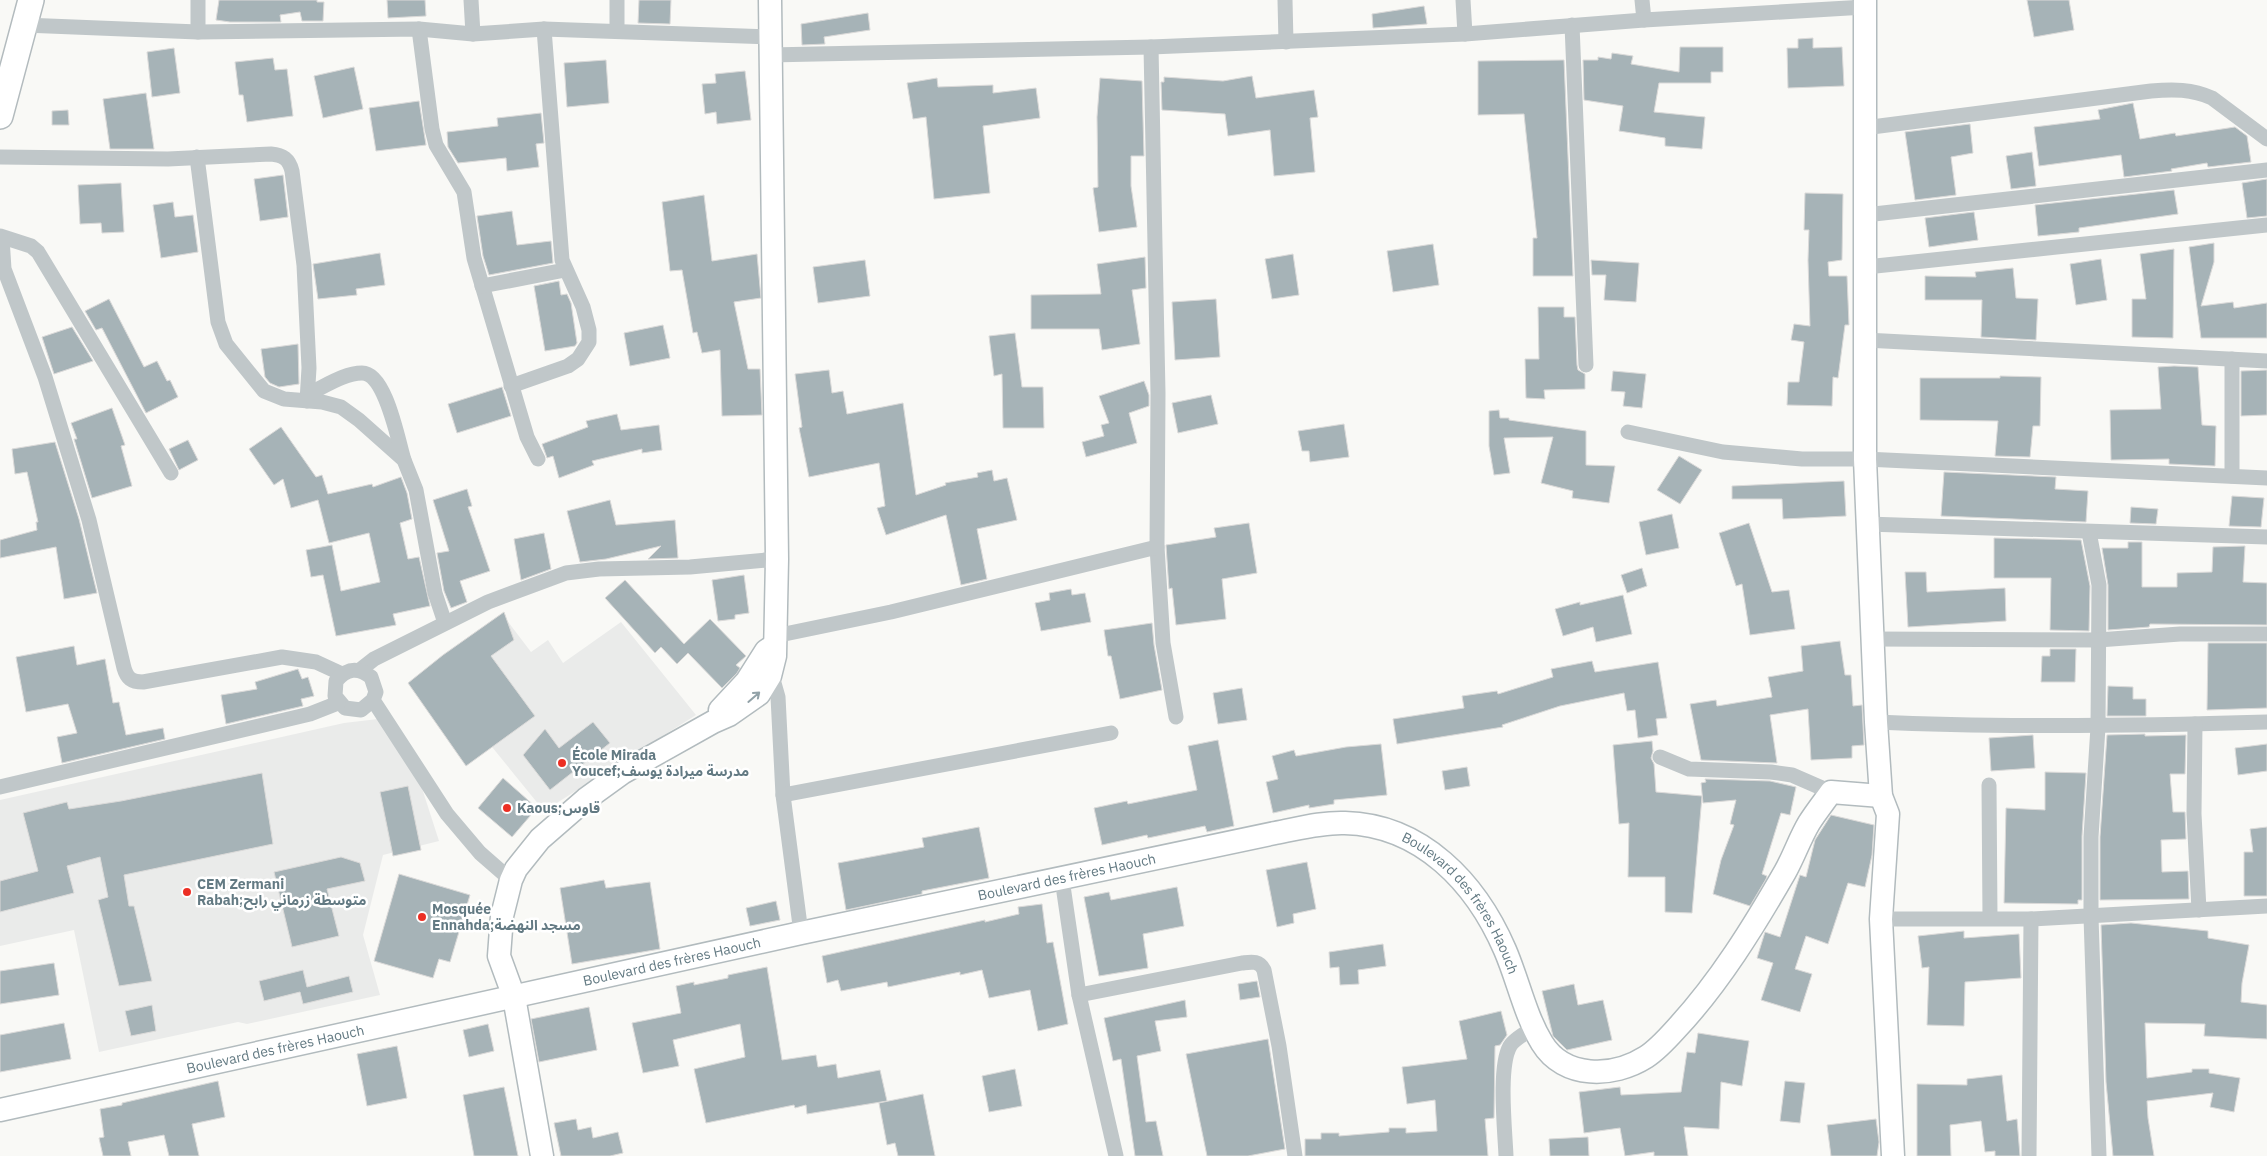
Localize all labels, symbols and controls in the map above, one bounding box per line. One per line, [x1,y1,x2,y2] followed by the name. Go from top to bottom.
[748,691,761,703] one-way arrow
[572,745,749,780] place label: École Mirada Youcef;مدرسة ميرادة يوسف
[556,757,568,769] marker: École Mirada Youcef;مدرسة ميرادة يوسف
[517,799,600,817] place label: Kaous;قاوس
[501,802,513,814] marker: Kaous;قاوس
[1399,828,1522,976] street label: Boulevard des frères Haouch
[976,849,1157,904] street label: Boulevard des frères Haouch
[197,875,366,911] place label: CEM Zermani Rabah;متوسطة زرماني رابح
[181,886,193,898] marker: CEM Zermani Rabah;متوسطة زرماني رابح
[432,900,581,934] place label: Mosquée Ennahda;مسجد النهضة
[416,911,428,923] marker: Mosquée Ennahda;مسجد النهضة
[581,933,762,990] street label: Boulevard des frères Haouch
[185,1021,366,1078] street label: Boulevard des frères Haouch

